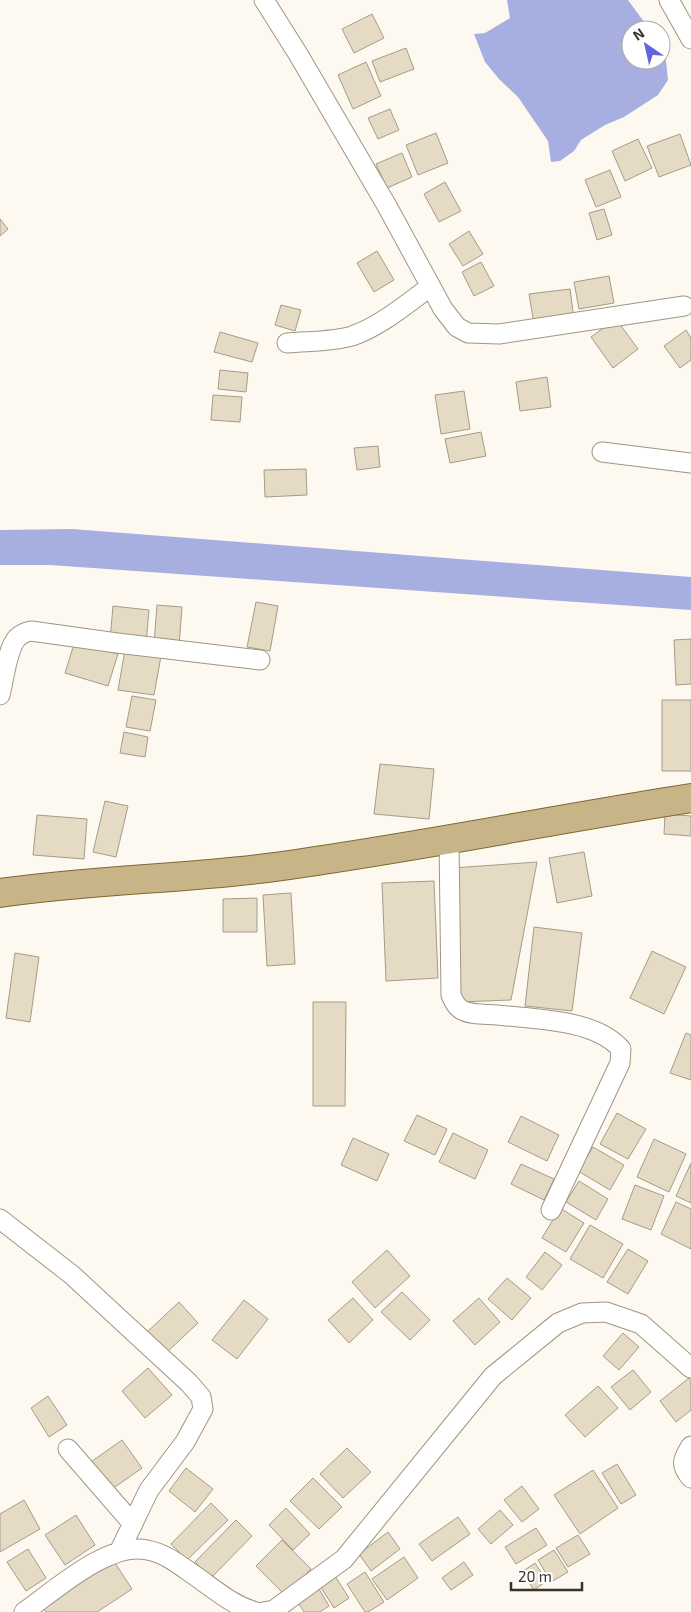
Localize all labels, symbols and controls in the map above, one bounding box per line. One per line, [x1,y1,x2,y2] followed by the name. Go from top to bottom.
[621,20,671,70] north arrow
[630,24,647,44] text: N
[511,1560,582,1592] scale bar
[518,1567,552,1585] text: 20 m

